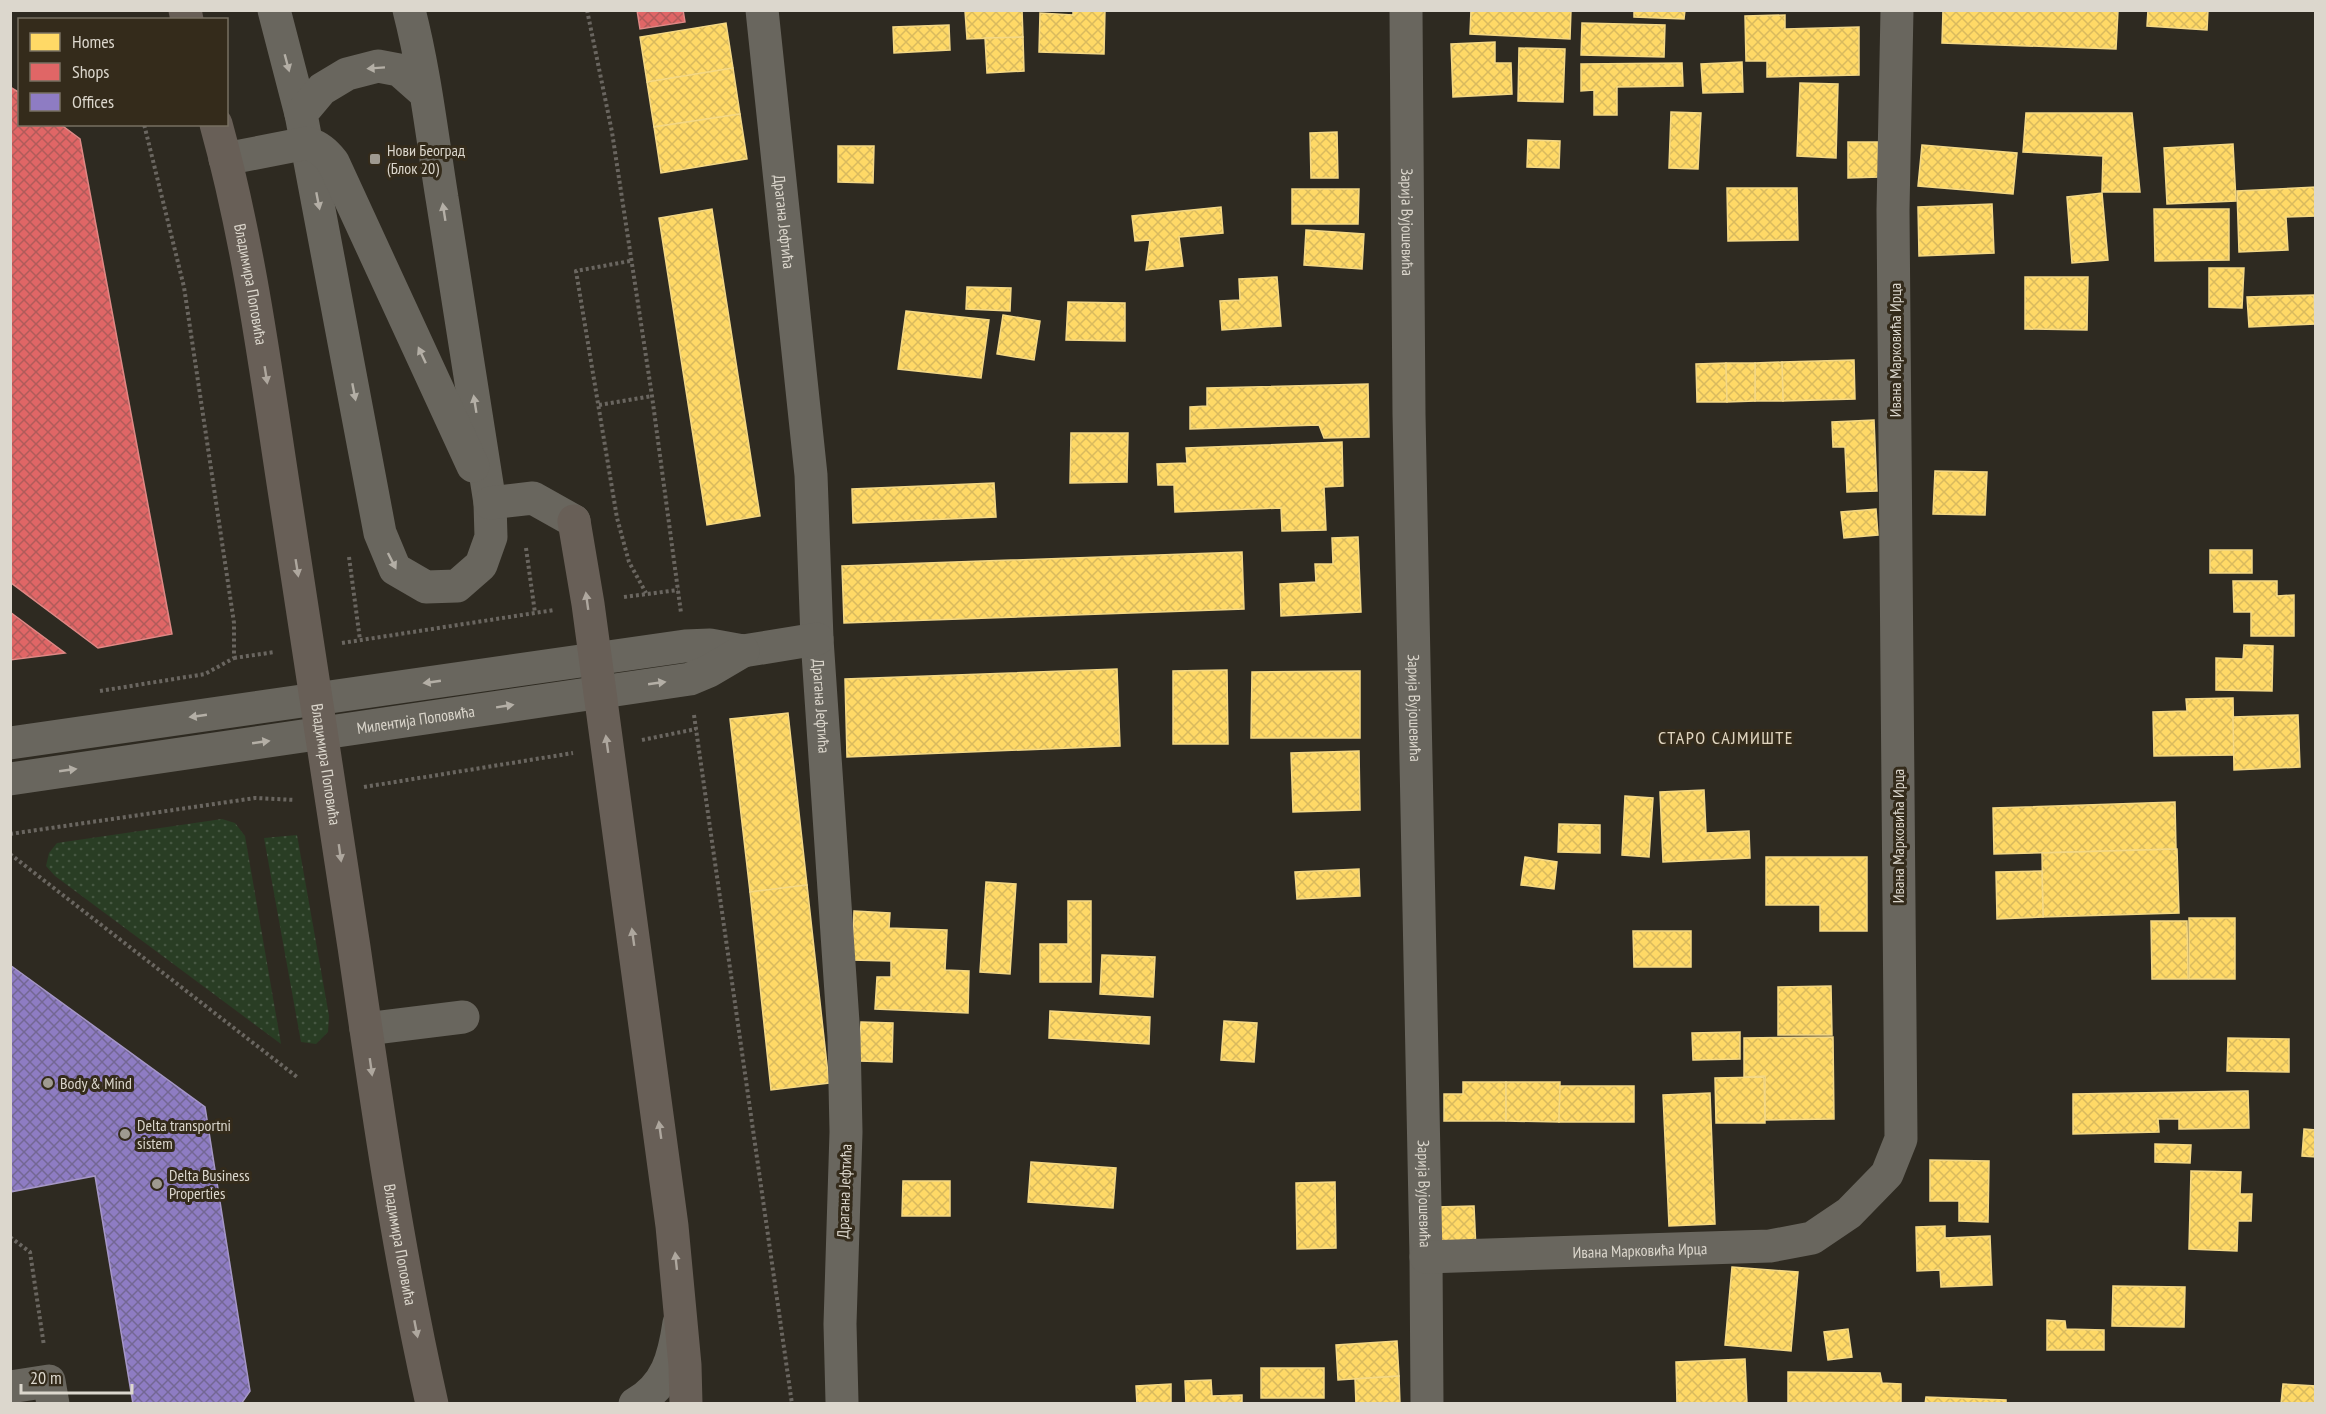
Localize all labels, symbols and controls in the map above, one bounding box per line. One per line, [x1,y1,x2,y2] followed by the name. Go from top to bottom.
[18,18,228,126] legend
[72,30,115,53] text: Homes
[283,54,292,72] one-way arrow
[72,60,109,83] text: Shops
[366,63,385,73] one-way arrow
[72,90,114,113] text: Offices
[387,140,465,178] place label: Нови Београд (Блок 20)
[368,152,382,166] marker: Нови Београд (Блок 20)
[1397,168,1418,276] street label: Зарија Вујошевића
[769,174,799,270] street label: Драгана Јефтића
[314,191,323,210] one-way arrow
[439,202,448,221] one-way arrow
[230,222,272,346] street label: Владимира Поповића
[1885,283,1905,417] street label: Ивана Марковића Ирца
[417,346,426,363] one-way arrow
[262,366,271,385] one-way arrow
[350,383,359,402] one-way arrow
[470,395,479,414] one-way arrow
[388,552,397,569] one-way arrow
[292,559,301,578] one-way arrow
[583,592,592,611] one-way arrow
[1404,654,1426,762] street label: Зарија Вујошевића
[808,658,835,754] street label: Драгана Јефтића
[423,678,442,687] one-way arrow
[648,679,667,688] one-way arrow
[355,701,476,738] street label: Милентија Поповића
[495,701,514,710] one-way arrow
[307,702,345,826] street label: Владимира Поповића
[188,711,207,720] one-way arrow
[1658,726,1794,749] district label: СТАРО САЈМИШТЕ
[602,734,611,753] one-way arrow
[252,737,271,746] one-way arrow
[59,766,78,775] one-way arrow
[1888,769,1908,903] street label: Ивана Марковића Ирца
[335,844,344,863] one-way arrow
[629,928,638,947] one-way arrow
[367,1057,376,1076] one-way arrow
[60,1073,132,1093] place label: Body & Mind
[41,1076,55,1090] marker: Body & Mind
[137,1115,231,1153] place label: Delta transportni sistem
[655,1121,664,1140] one-way arrow
[118,1127,132,1141] marker: Delta transportni sistem
[1414,1140,1436,1248] street label: Зарија Вујошевића
[832,1143,856,1239] street label: Драгана Јефтића
[169,1165,250,1203] place label: Delta Business Properties
[150,1177,164,1191] marker: Delta Business Properties
[380,1182,421,1307] street label: Владимира Поповића
[1572,1238,1707,1262] street label: Ивана Марковића Ирца
[671,1252,681,1271] one-way arrow
[412,1320,421,1339] one-way arrow
[21,1357,132,1395] scale bar
[30,1366,62,1389] text: 20 m

